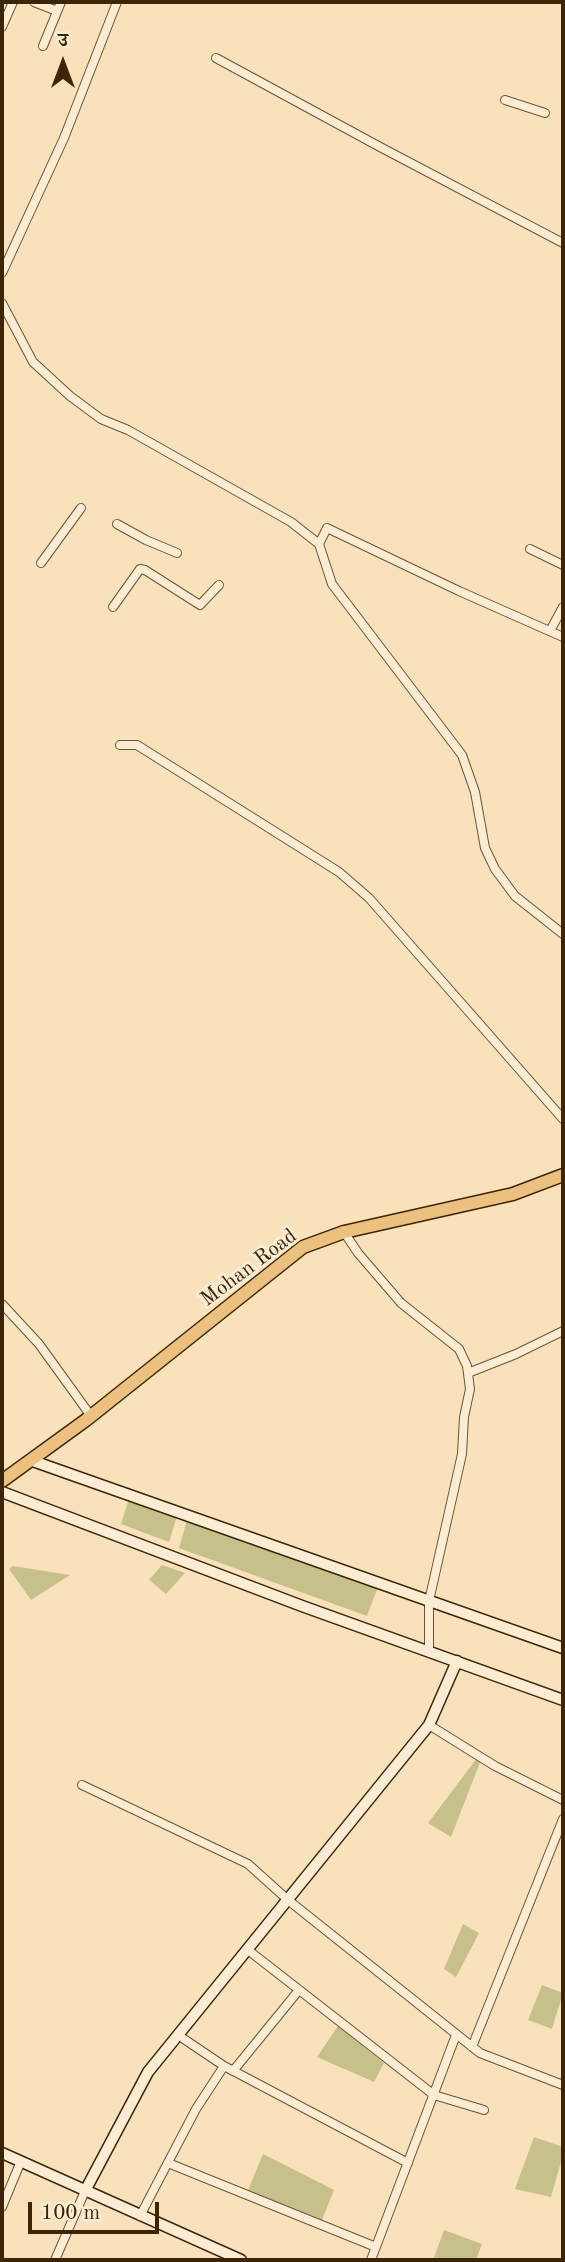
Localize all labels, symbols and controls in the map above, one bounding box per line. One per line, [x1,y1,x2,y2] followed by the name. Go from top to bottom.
[28,28,98,98] north arrow
[58,32,68,51] text: उ
[196,1224,302,1312] street label: Mohan Road
[32,2188,163,2232] scale bar
[41,2203,100,2224] text: 100 m

